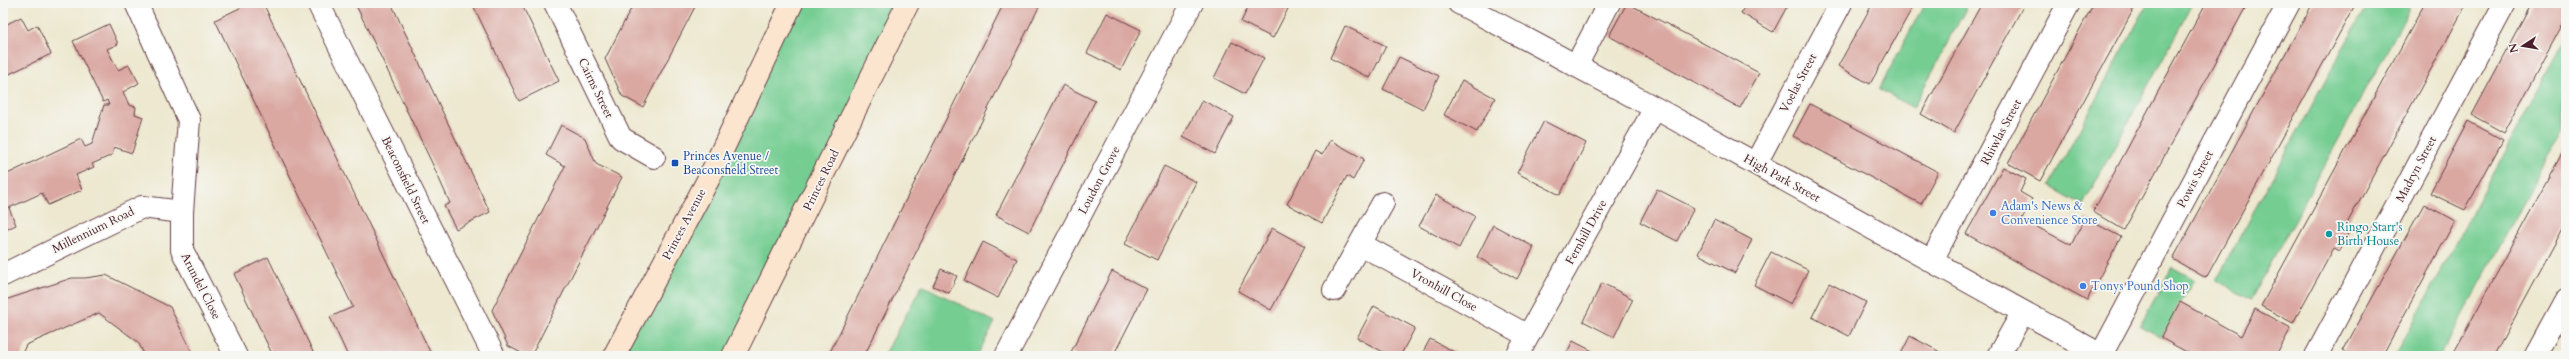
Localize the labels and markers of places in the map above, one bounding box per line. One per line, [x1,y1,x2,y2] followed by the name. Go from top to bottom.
[683,148,779,178] place label: Princes Avenue / Beaconsfield Street
[670,158,680,168] marker: Princes Avenue / Beaconsfield Street
[2001,198,2098,228] place label: Adam's News & Convenience Store
[1988,208,1998,218] marker: Adam's News & Convenience Store
[2337,219,2402,249] place label: Ringo Starr's Birth House
[2324,229,2334,239] marker: Ringo Starr's Birth House
[2091,278,2189,294] place label: Tonys Pound Shop
[2078,281,2088,291] marker: Tonys Pound Shop

